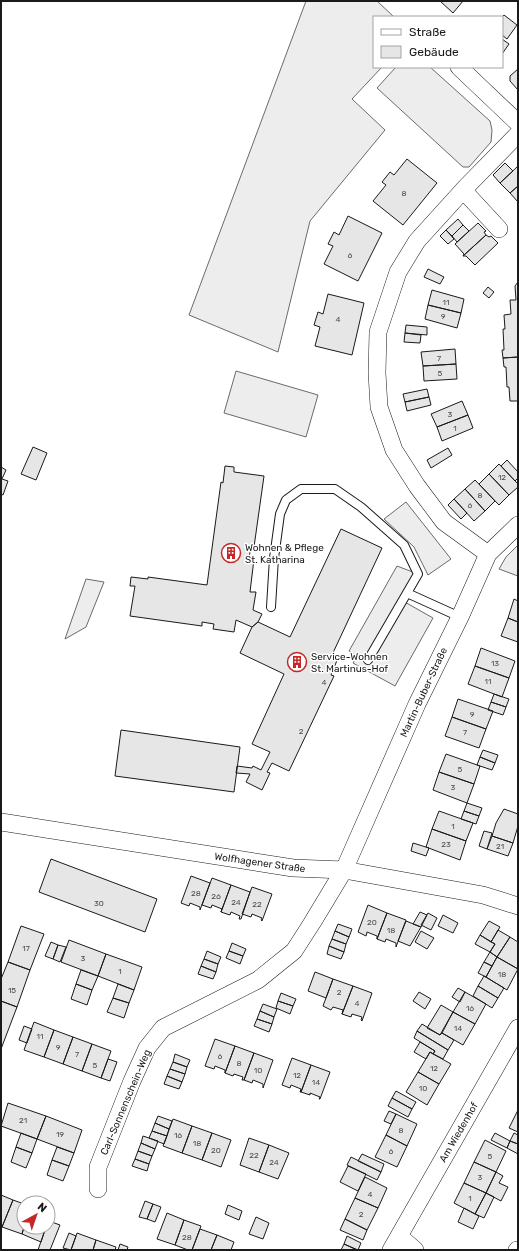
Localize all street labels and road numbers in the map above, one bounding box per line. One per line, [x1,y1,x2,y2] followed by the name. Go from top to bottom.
[398,645,450,739] street label: Martin-Buber-Straße
[214,851,306,875] street label: Wolfhagener Straße
[98,1048,154,1157] street label: Carl-Sonnenschein-Weg
[437,1100,481,1165] street label: Am Wiedenhof

